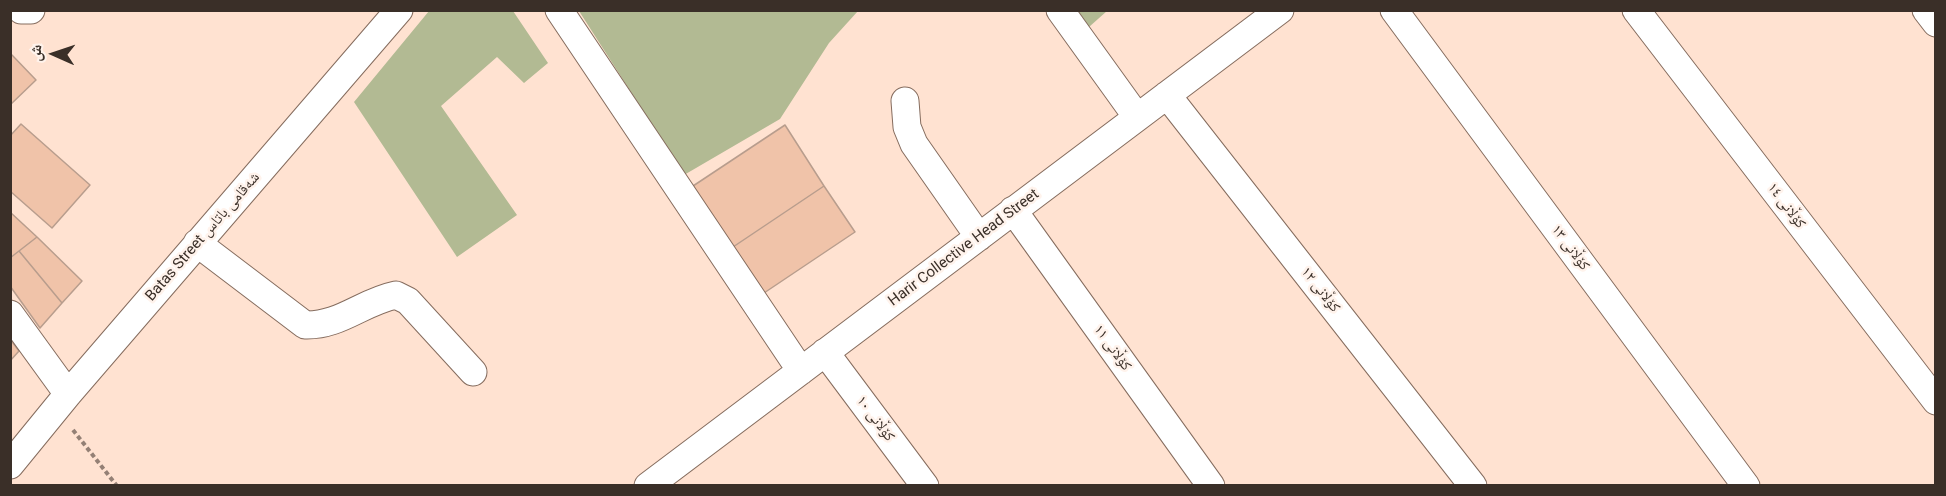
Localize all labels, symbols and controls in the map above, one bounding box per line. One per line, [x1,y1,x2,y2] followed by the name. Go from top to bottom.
[24,24,84,84] north arrow
[26,44,45,62] text: ش
[142,169,264,305] street label: Batas Street شەقامی باتاس
[1763,180,1809,232] street label: کۆڵانی ١٤
[885,186,1043,310] street label: Harir Collective Head Street
[1547,222,1593,274] street label: کۆڵانی ١٣
[1297,264,1343,316] street label: کۆڵانی ١٢
[1089,321,1135,375] street label: کۆڵانی ١١
[852,393,898,445] street label: کۆڵانی ١٠

